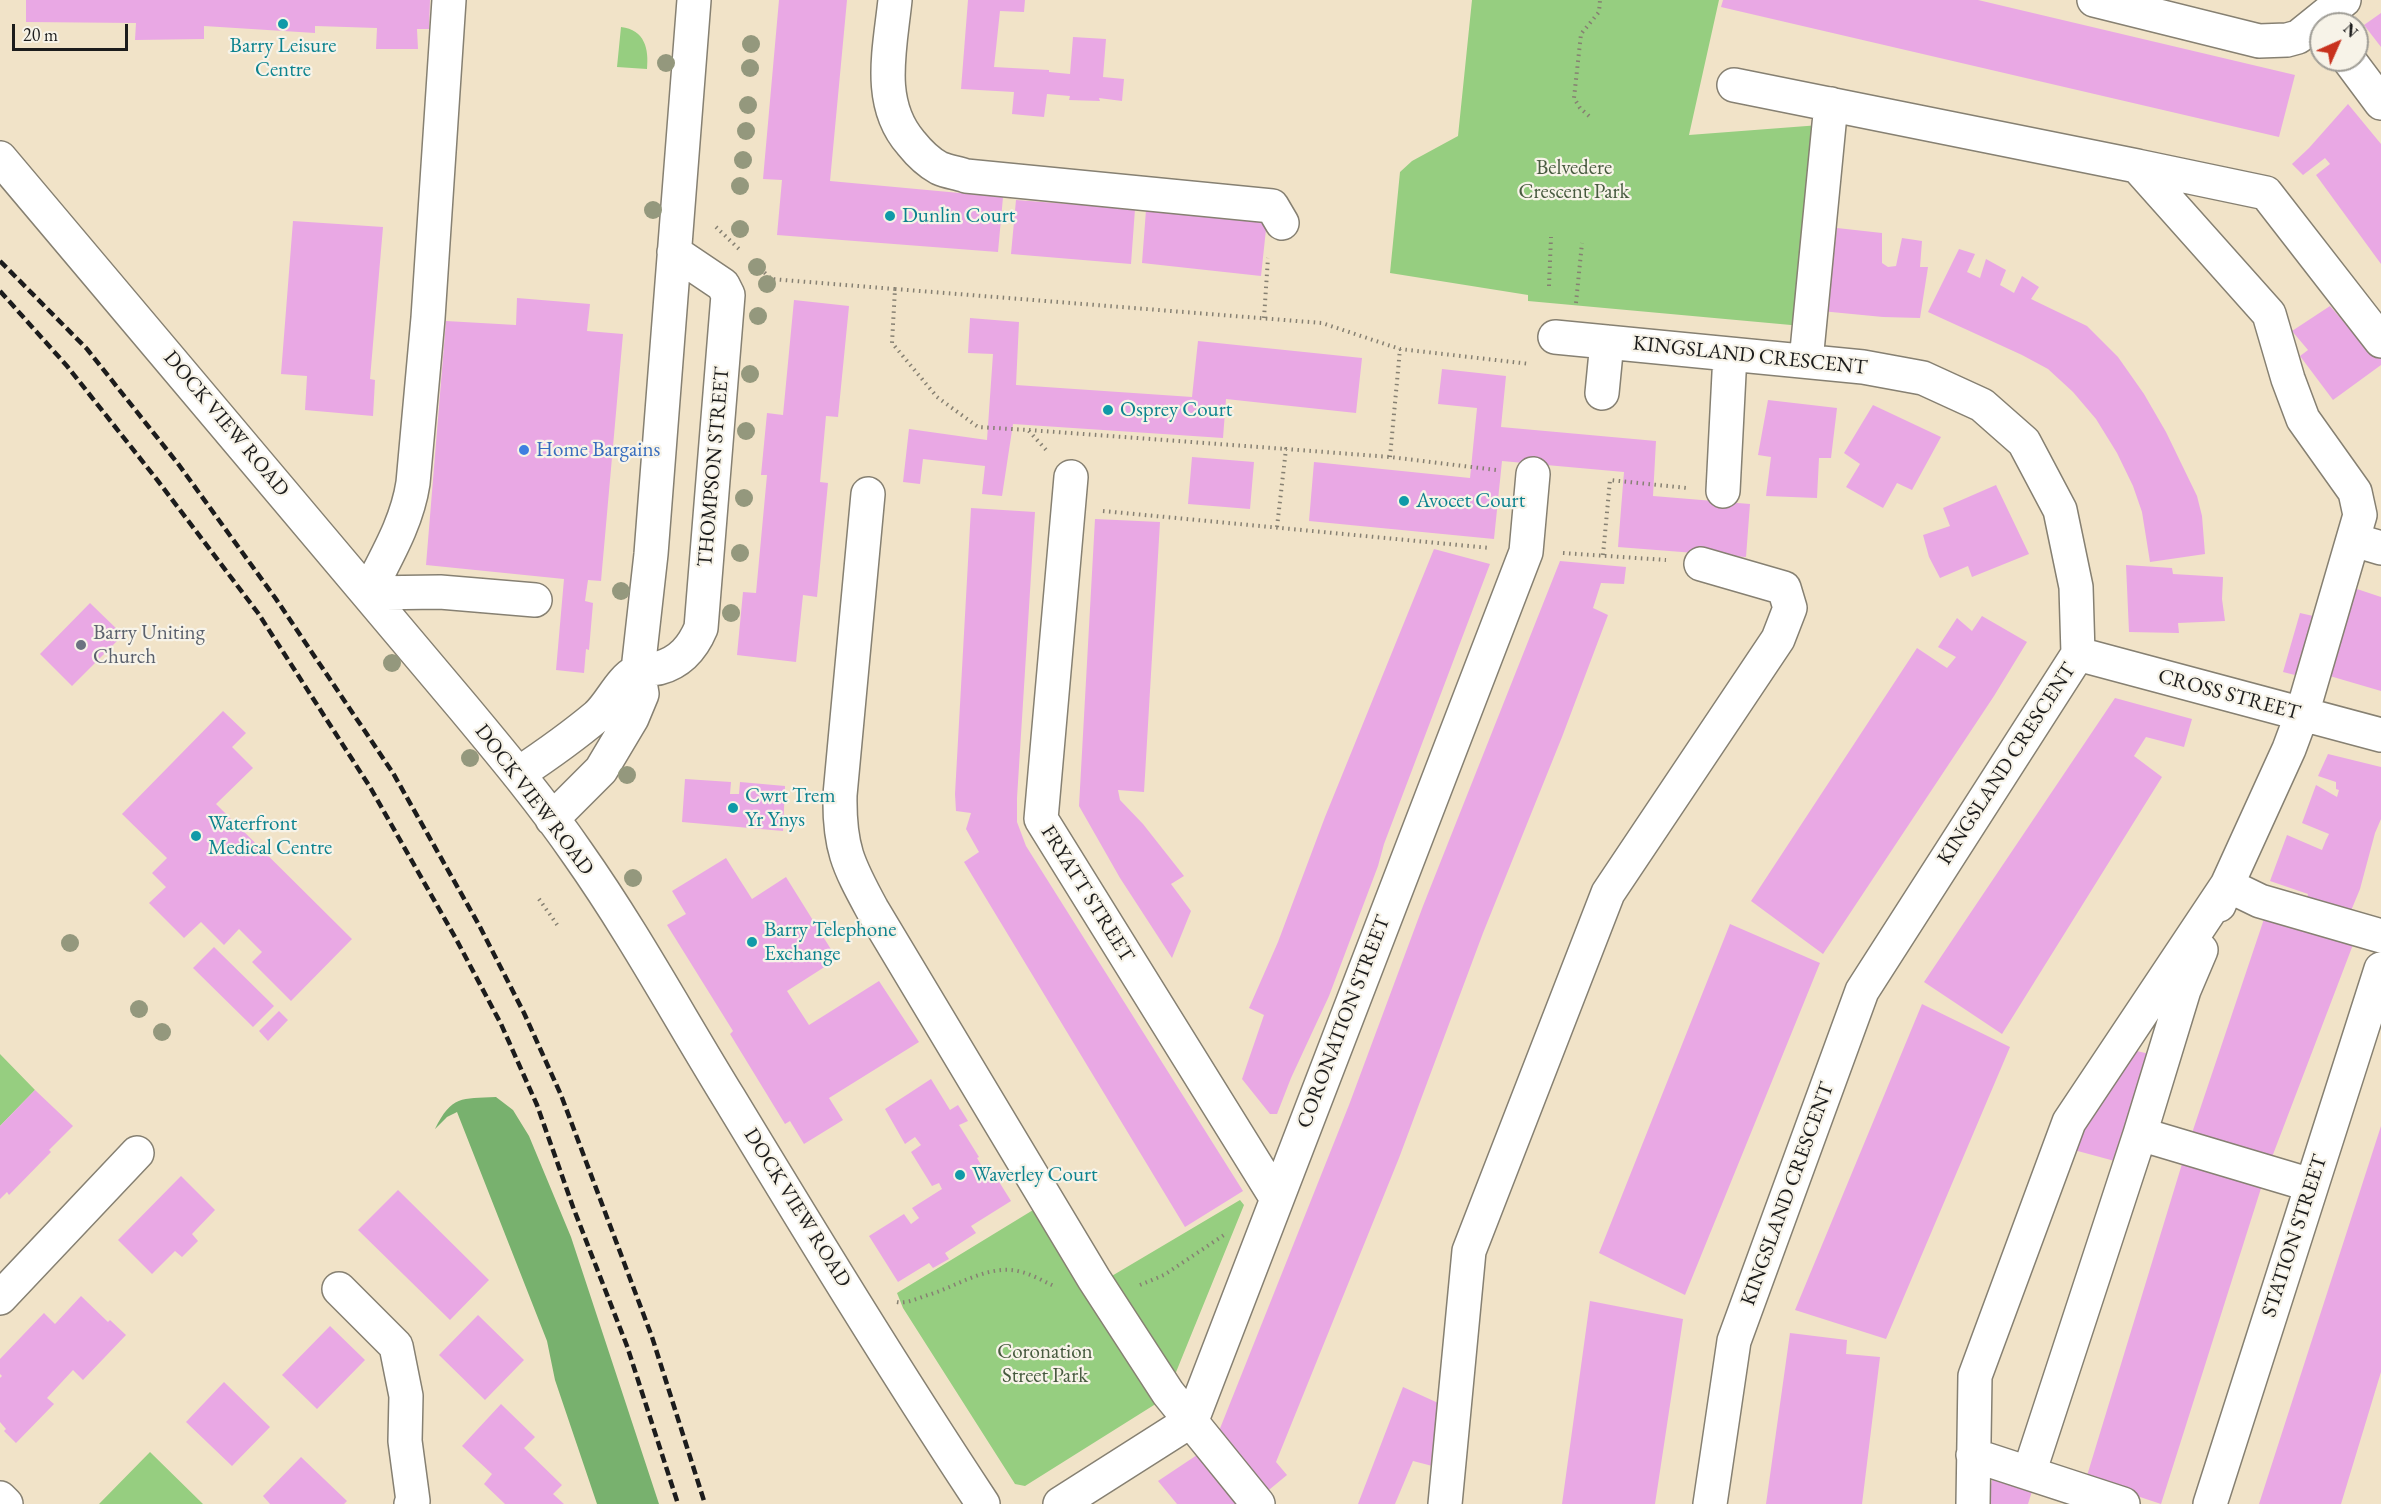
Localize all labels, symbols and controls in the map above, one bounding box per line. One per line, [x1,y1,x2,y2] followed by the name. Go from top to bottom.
[15,12,130,50] scale bar
[2309,12,2369,72] north arrow
[276,17,290,31] marker: Barry Leisure Centre
[2339,18,2363,42] text: N
[23,23,58,46] text: 20 m
[230,33,336,83] place label: Barry Leisure Centre
[1519,155,1629,205] park label: Belvedere Crescent Park
[902,203,1015,229] place label: Dunlin Court
[883,209,897,223] marker: Dunlin Court
[1632,331,1868,381] street label: KINGSLAND CRESCENT
[158,346,294,502] street label: DOCK VIEW ROAD
[693,366,735,568] street label: THOMPSON STREET
[1120,397,1232,423] place label: Osprey Court
[1101,403,1115,417] marker: Osprey Court
[536,437,660,463] place label: Home Bargains
[517,443,531,457] marker: Home Bargains
[1416,488,1525,514] place label: Avocet Court
[1397,494,1411,508] marker: Avocet Court
[93,620,205,670] place label: Barry Uniting Church
[74,638,88,652] marker: Barry Uniting Church
[1932,658,2082,870] street label: KINGSLAND CRESCENT
[2155,664,2303,726] street label: CROSS STREET
[469,720,599,880] street label: DOCK VIEW ROAD
[745,783,836,833] place label: Cwrt Trem Yr Ynys
[726,801,740,815] marker: Cwrt Trem Yr Ynys
[208,811,332,861] place label: Waterfront Medical Centre
[1035,821,1139,967] street label: FRYATT STREET
[189,829,203,843] marker: Waterfront Medical Centre
[1292,912,1396,1132] street label: CORONATION STREET
[764,917,896,967] place label: Barry Telephone Exchange
[745,935,759,949] marker: Barry Telephone Exchange
[1736,1079,1840,1309] street label: KINGSLAND CRESCENT
[738,1124,856,1292] street label: DOCK VIEW ROAD
[2257,1152,2333,1320] street label: STATION STREET
[972,1162,1098,1188] place label: Waverley Court
[953,1168,967,1182] marker: Waverley Court
[997,1339,1093,1389] park label: Coronation Street Park

